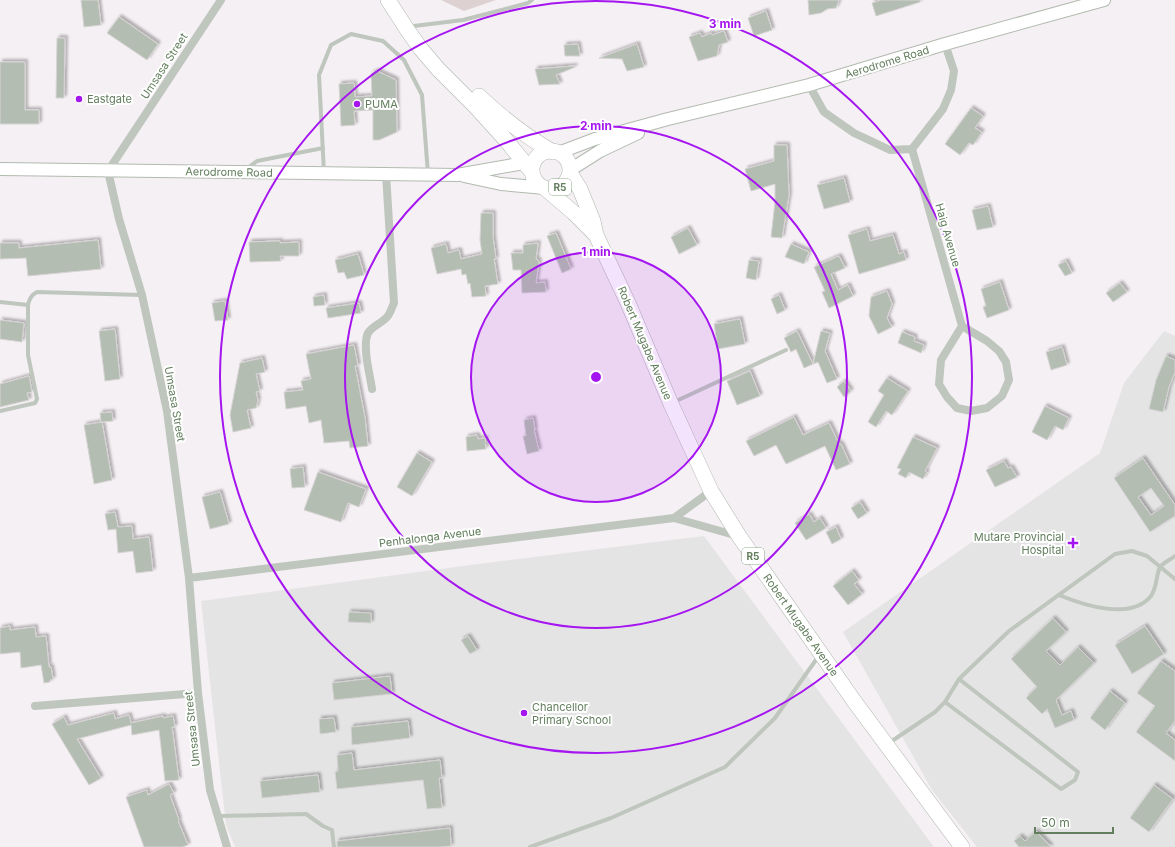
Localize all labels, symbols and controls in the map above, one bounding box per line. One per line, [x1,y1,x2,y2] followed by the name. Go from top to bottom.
[709,16,741,31] text: 3 min
[137,30,191,102] street label: Umsasa Street
[843,43,931,81] street label: Aerodrome Road
[87,92,132,106] place label: Eastgate
[74,94,84,104] marker: Eastgate
[365,97,398,111] place label: PUMA
[352,99,362,109] marker: PUMA
[580,118,612,133] text: 2 min
[185,164,273,180] street label: Aerodrome Road
[549,179,571,195] road number: R5
[932,202,964,268] street label: Haig Avenue
[581,244,611,259] text: 1 min
[615,284,675,402] street label: Robert Mugabe Avenue
[162,365,189,443] street label: Umsasa Street
[589,370,603,384] centre of rings
[378,524,482,550] street label: Penhalonga Avenue
[974,530,1064,557] place label: Mutare Provincial Hospital
[1067,537,1079,549] marker: Mutare Provincial Hospital
[742,548,764,564] road number: R5
[760,571,842,679] street label: Robert Mugabe Avenue
[181,690,203,767] street label: Umsasa Street
[532,700,611,727] place label: Chancellor Primary School
[519,708,529,718] marker: Chancellor Primary School
[1035,809,1113,835] scale bar
[1041,815,1070,830] text: 50 m

